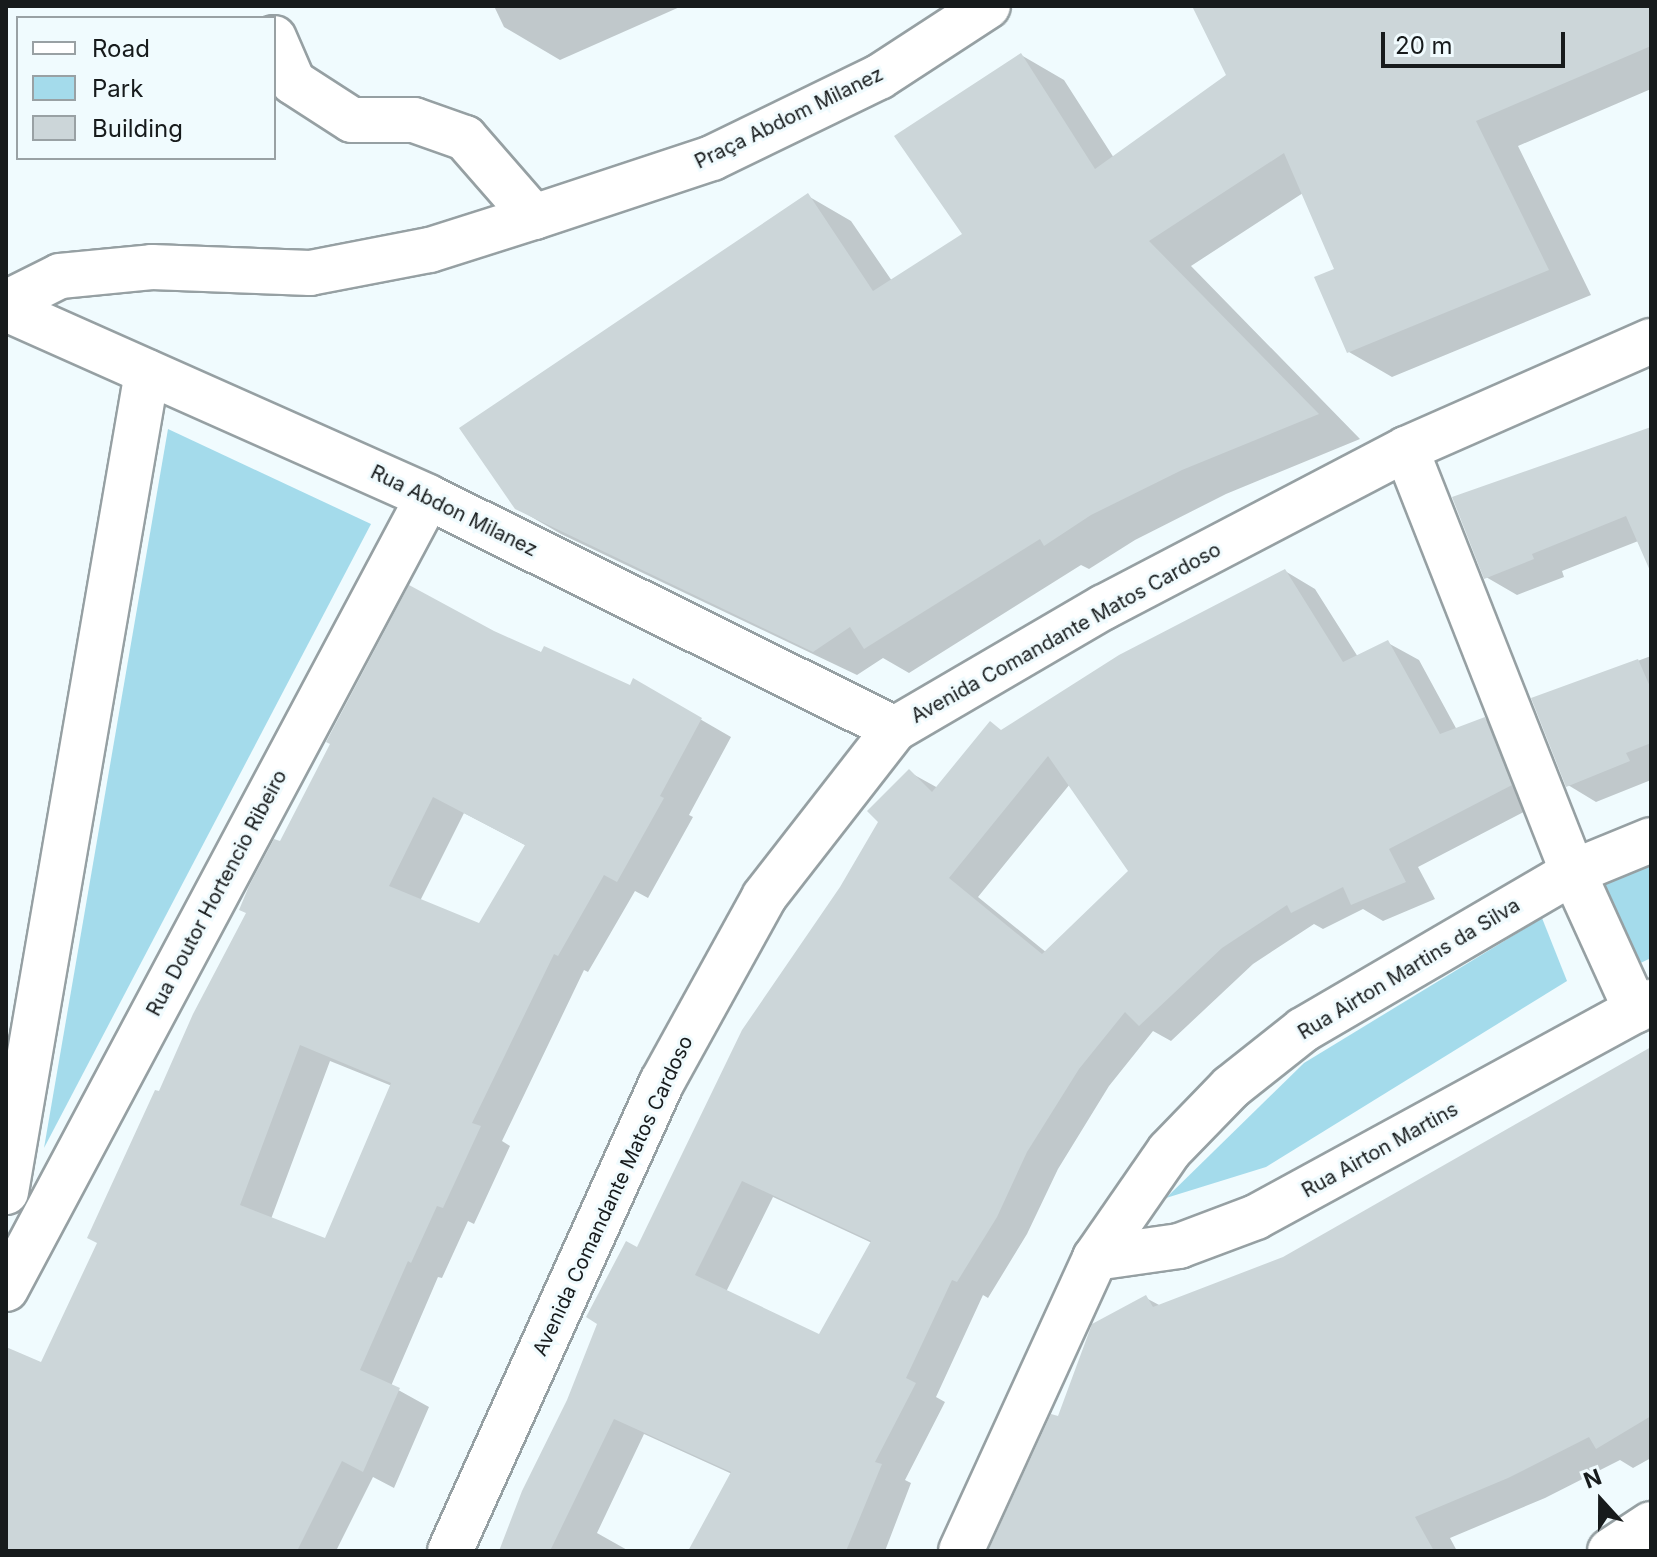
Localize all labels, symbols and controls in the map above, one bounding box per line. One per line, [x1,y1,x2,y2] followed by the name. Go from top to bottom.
[16,16,276,160] legend
[1385,16,1569,66] scale bar
[1395,31,1453,60] text: 20 m
[92,34,150,63] text: Road
[691,62,887,174] street label: Praça Abdom Milanez
[92,74,143,103] text: Park
[92,114,183,143] text: Building
[367,460,541,562] street label: Rua Abdon Milanez
[907,538,1225,728] street label: Avenida Comandante Matos Cardoso
[142,766,292,1020] street label: Rua Doutor Hortencio Ribeiro
[1294,893,1524,1045] street label: Rua Airton Martins da Silva
[528,1032,698,1360] street label: Avenida Comandante Matos Cardoso
[1298,1097,1462,1203] street label: Rua Airton Martins
[1561,1461,1641,1541] north arrow
[1580,1463,1605,1494] text: N

